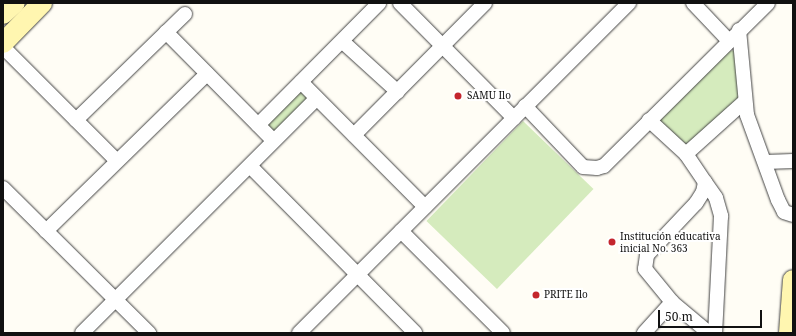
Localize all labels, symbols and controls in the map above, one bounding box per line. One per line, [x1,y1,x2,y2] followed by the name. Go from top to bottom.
[452,90,464,102] marker: SAMU Ilo
[467,90,511,102] place label: SAMU Ilo
[620,230,721,254] place label: Institución educativa inicial No. 363
[607,237,617,247] marker: Institución educativa inicial No. 363
[544,289,588,301] place label: PRITE Ilo
[531,290,541,300] marker: PRITE Ilo
[660,302,764,328] scale bar
[665,308,693,325] text: 50 m

